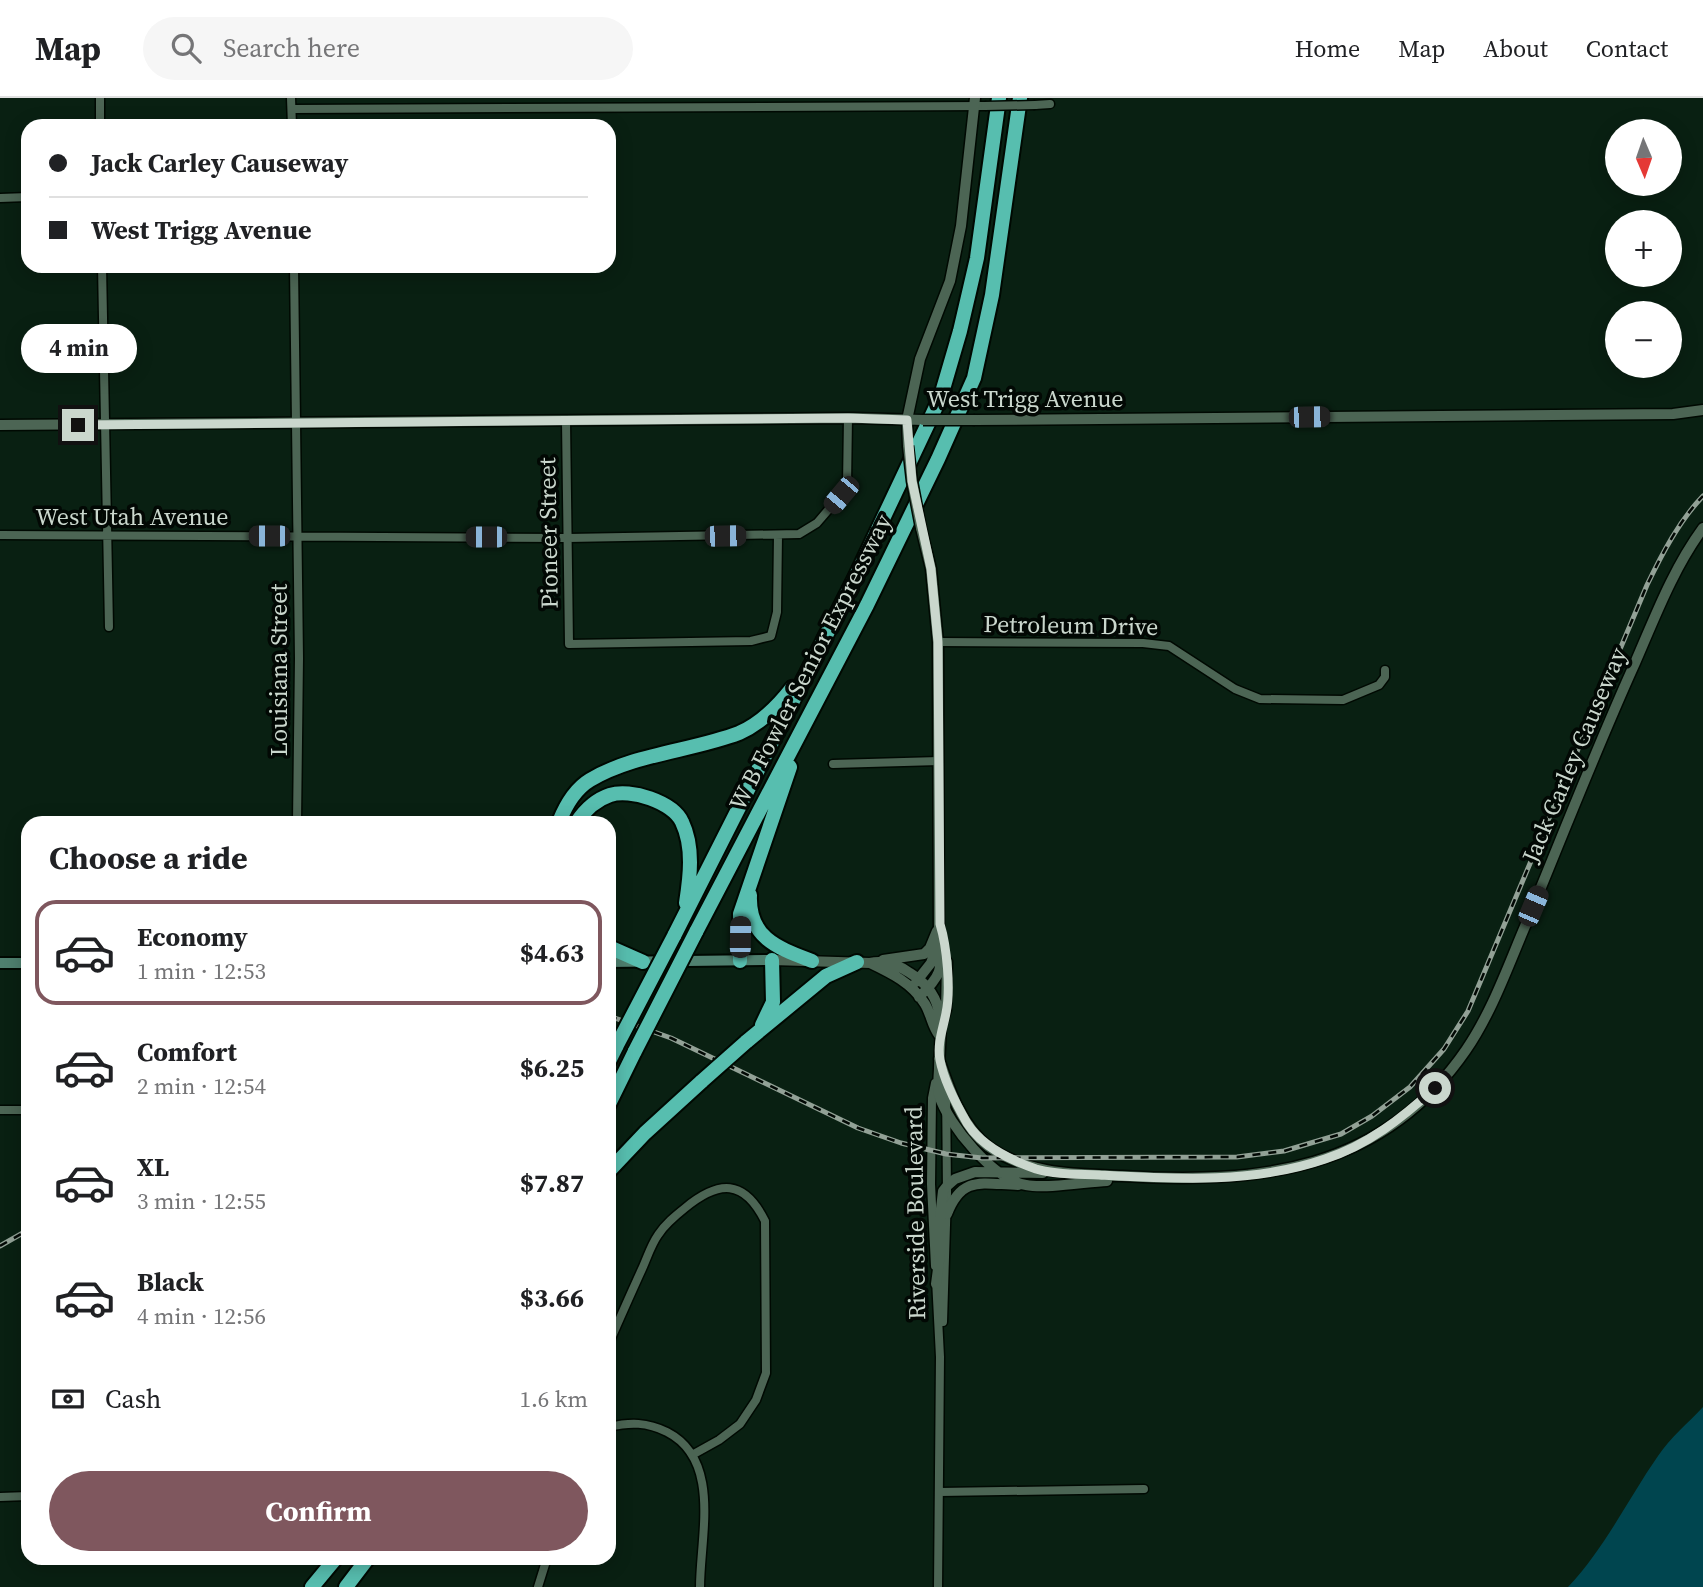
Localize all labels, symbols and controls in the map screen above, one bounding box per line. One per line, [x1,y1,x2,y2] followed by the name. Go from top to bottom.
[143,17,633,80] search box
[35,26,101,71] text: Map
[167,29,205,67] icon: search
[223,30,360,66] text: Search here
[1295,32,1360,65] text: Home
[1398,32,1445,65] text: Map
[1483,32,1548,65] text: About
[1586,32,1668,65] text: Contact
[1605,119,1682,196] north arrow
[1605,119,1682,378] map controls
[91,145,348,181] text: Jack Carley Causeway
[1605,210,1682,287] button: +
[91,212,311,248] text: West Trigg Avenue
[1605,301,1682,378] button: −
[20,324,136,372] callout: 4 min
[49,332,109,364] text: 4 min
[926,382,1124,415] street label: West Trigg Avenue
[1288,406,1331,428] car
[62,409,94,441] route end
[530,457,566,609] street label: Pioneer Street
[820,472,863,518] car
[35,500,229,533] street label: West Utah Avenue
[721,508,900,816] street label: W B Fowler Senior Expressway
[704,525,747,547] car
[249,526,291,547] car
[466,527,508,548] car
[262,584,295,756] street label: Louisiana Street
[983,607,1159,643] street label: Petroleum Drive
[1513,642,1635,869] street label: Jack Carley Causeway
[49,836,248,880] text: Choose a ride
[1516,883,1551,929] car
[730,916,751,958] car
[137,919,248,955] text: Economy
[53,921,116,984] icon: car
[520,935,584,971] text: $4.63
[137,955,266,987] text: 1 min · 12:53
[137,1034,237,1070] text: Comfort
[53,1036,116,1099] icon: car
[520,1050,584,1086] text: $6.25
[137,1070,266,1102] text: 2 min · 12:54
[1419,1072,1451,1104] route start
[897,1105,933,1320] street label: Riverside Boulevard
[137,1149,169,1185] text: XL
[53,1151,116,1214] icon: car
[520,1165,584,1201] text: $7.87
[137,1185,266,1217] text: 3 min · 12:55
[137,1264,204,1300] text: Black
[53,1266,116,1329] icon: car
[520,1280,584,1316] text: $3.66
[137,1300,266,1332] text: 4 min · 12:56
[49,1380,87,1418] icon: cash
[105,1381,161,1417] text: Cash
[519,1383,588,1415] text: 1.6 km
[49,1471,588,1551] button: Confirm

